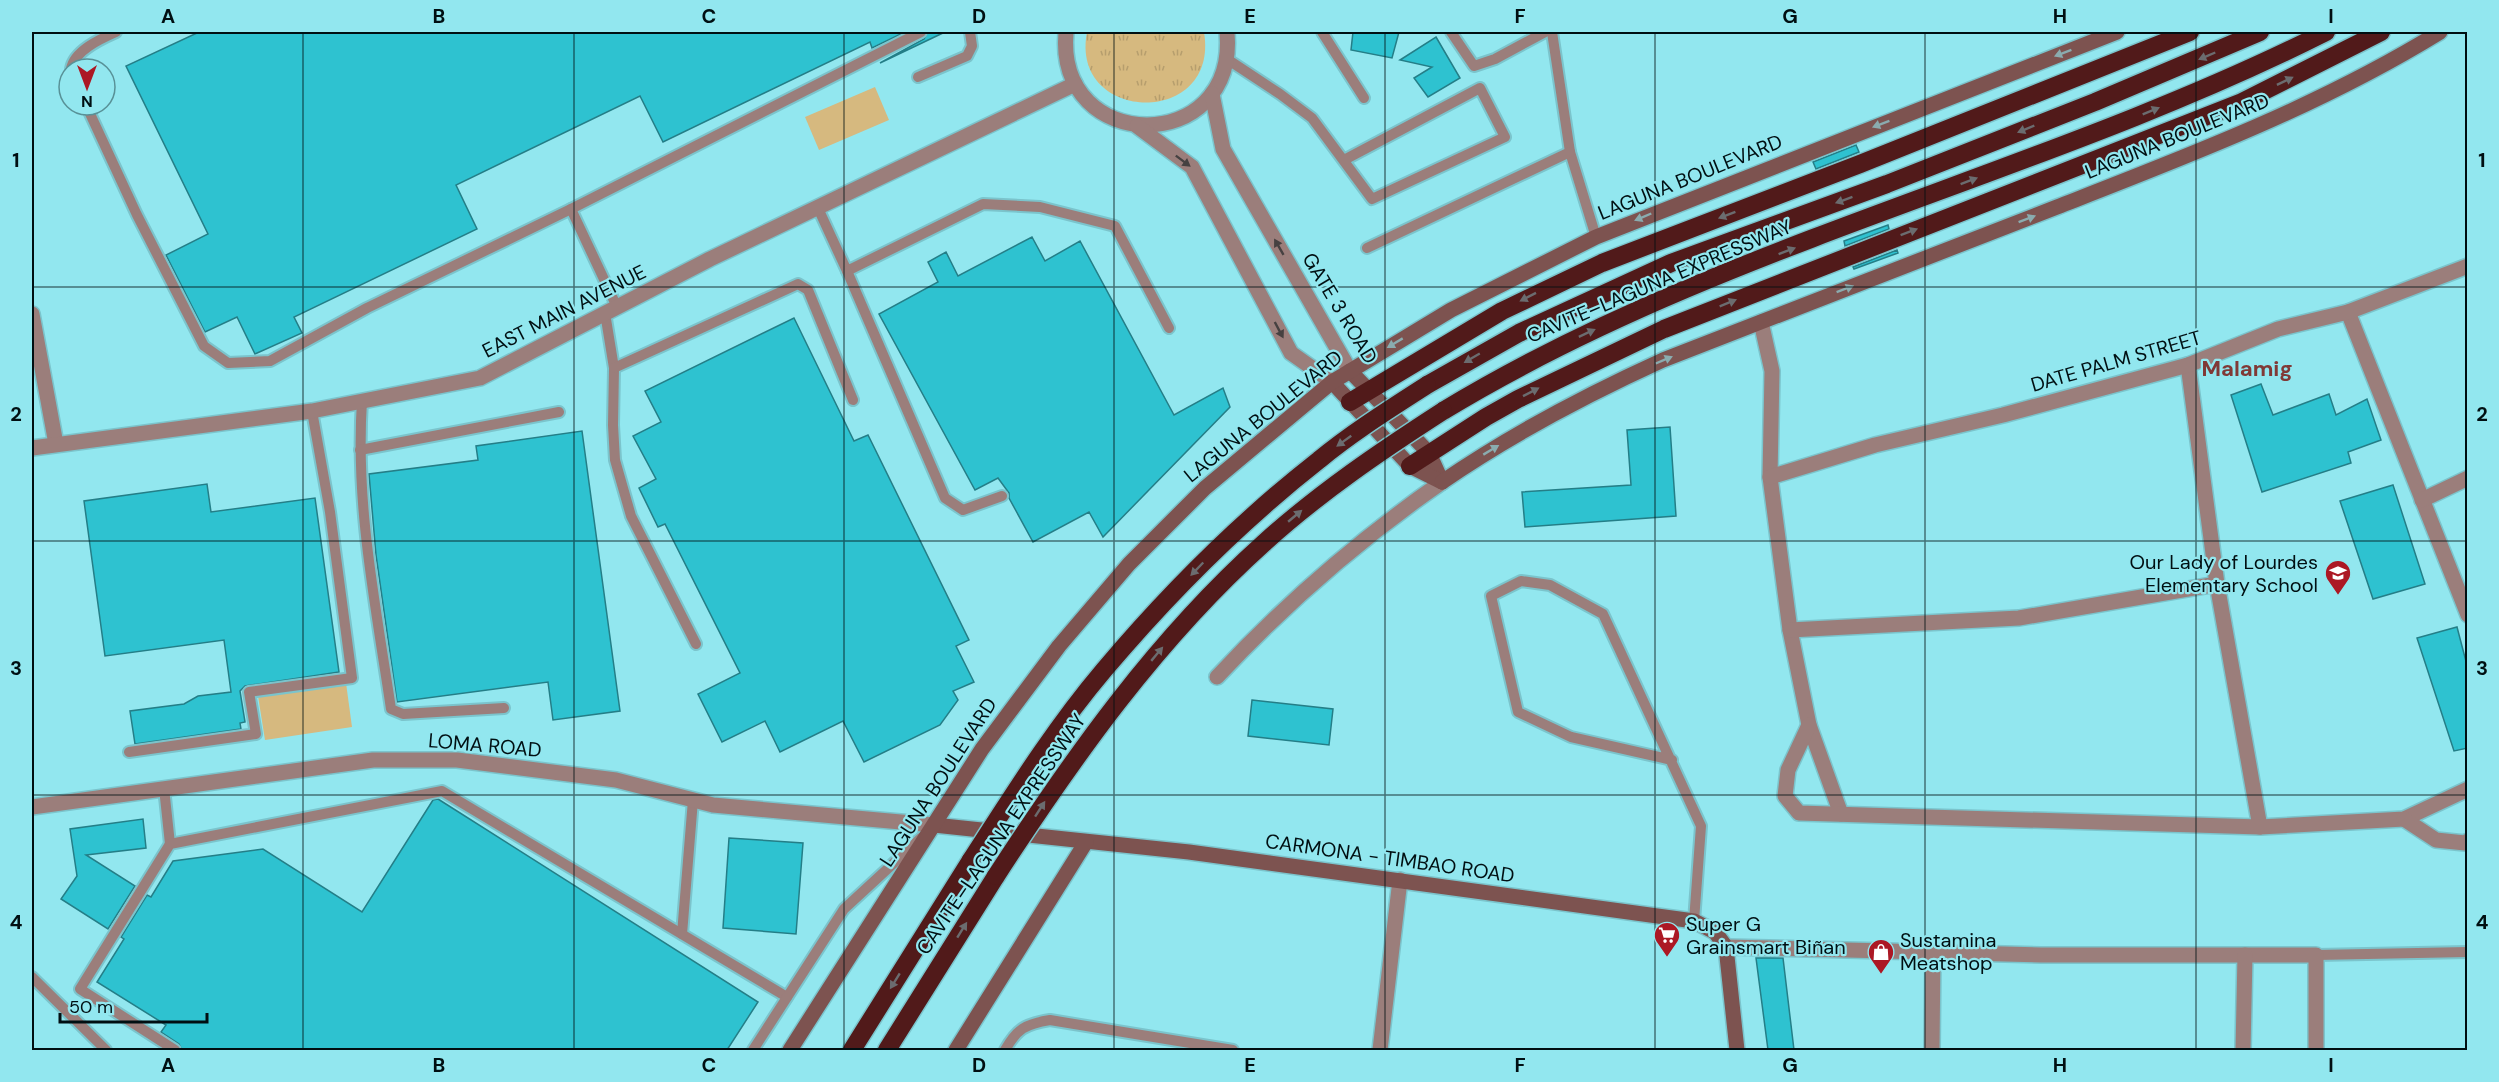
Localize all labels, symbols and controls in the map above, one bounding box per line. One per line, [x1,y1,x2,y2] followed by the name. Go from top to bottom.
[161,3,175,29] text: A
[433,3,445,29] text: B
[702,3,716,29] text: C
[972,3,986,29] text: D
[1244,3,1256,29] text: E
[1514,3,1526,29] text: F
[1782,3,1798,29] text: G
[2053,3,2067,29] text: H
[2328,3,2334,29] text: I
[2054,49,2072,58] one-way arrow
[2197,51,2215,61] one-way arrow
[57,57,117,117] north arrow
[2277,77,2294,86] one-way arrow
[2081,87,2273,185] street label: LAGUNA BOULEVARD
[81,91,93,112] text: N
[2142,106,2160,116] one-way arrow
[1872,120,1890,129] one-way arrow
[2017,125,2035,134] one-way arrow
[1594,128,1786,226] street label: LAGUNA BOULEVARD
[12,147,20,173] text: 1
[2478,147,2486,173] text: 1
[1176,154,1191,166] one-way arrow
[1960,175,1978,185] one-way arrow
[1835,195,1853,205] one-way arrow
[1718,210,1736,220] one-way arrow
[1634,212,1652,222] one-way arrow
[1523,213,1796,349] street label: CAVITE–LAGUNA EXPRESSWAY
[2018,213,2036,223] one-way arrow
[1901,227,1919,237] one-way arrow
[1274,238,1284,255] one-way arrow
[1778,245,1796,255] one-way arrow
[1297,248,1383,368] street label: GATE 3 ROAD
[478,258,650,364] street label: EAST MAIN AVENUE
[1837,284,1855,294] one-way arrow
[1519,293,1536,302] one-way arrow
[1719,298,1737,308] one-way arrow
[1274,322,1284,339] one-way arrow
[2028,324,2204,398] street label: DATE PALM STREET
[1578,328,1595,337] one-way arrow
[1387,338,1403,349] one-way arrow
[1178,344,1348,488] street label: LAGUNA BOULEVARD
[1464,353,1480,364] one-way arrow
[2202,354,2293,383] district label: Malamig
[1655,355,1673,365] one-way arrow
[1523,388,1540,397] one-way arrow
[10,401,22,427] text: 2
[2476,401,2488,427] text: 2
[1336,435,1352,447] one-way arrow
[1483,444,1499,455] one-way arrow
[1287,510,1303,523] one-way arrow
[2130,549,2318,598] place label: Our Lady of Lourdes Elementary School
[2323,558,2353,596] school or university icon: Our Lady of Lourdes Elementary School
[1190,561,1204,576] one-way arrow
[1150,646,1163,661] one-way arrow
[10,655,22,681] text: 3
[2476,655,2488,681] text: 3
[874,693,1002,871] street label: LAGUNA BOULEVARD
[910,708,1092,960] street label: CAVITE–LAGUNA EXPRESSWAY
[427,727,543,763] street label: LOMA ROAD
[1034,801,1045,817] one-way arrow
[1264,828,1516,888] street label: CARMONA - TIMBAO ROAD
[10,909,23,935] text: 4
[2476,909,2489,935] text: 4
[1686,911,1846,960] place label: Super G Grainsmart Biñan
[1652,920,1682,958] supermarket icon: Super G Grainsmart Biñan
[957,922,968,938] one-way arrow
[1900,927,1996,976] place label: Sustamina Meatshop
[1866,937,1896,975] shop icon: Sustamina Meatshop
[890,973,901,989] one-way arrow
[60,986,207,1024] scale bar
[69,995,113,1019] text: 50 m
[161,1052,175,1078] text: A
[433,1052,445,1078] text: B
[702,1052,716,1078] text: C
[972,1052,986,1078] text: D
[1244,1052,1256,1078] text: E
[1514,1052,1526,1078] text: F
[1782,1052,1798,1078] text: G
[2053,1052,2067,1078] text: H
[2328,1052,2334,1078] text: I

